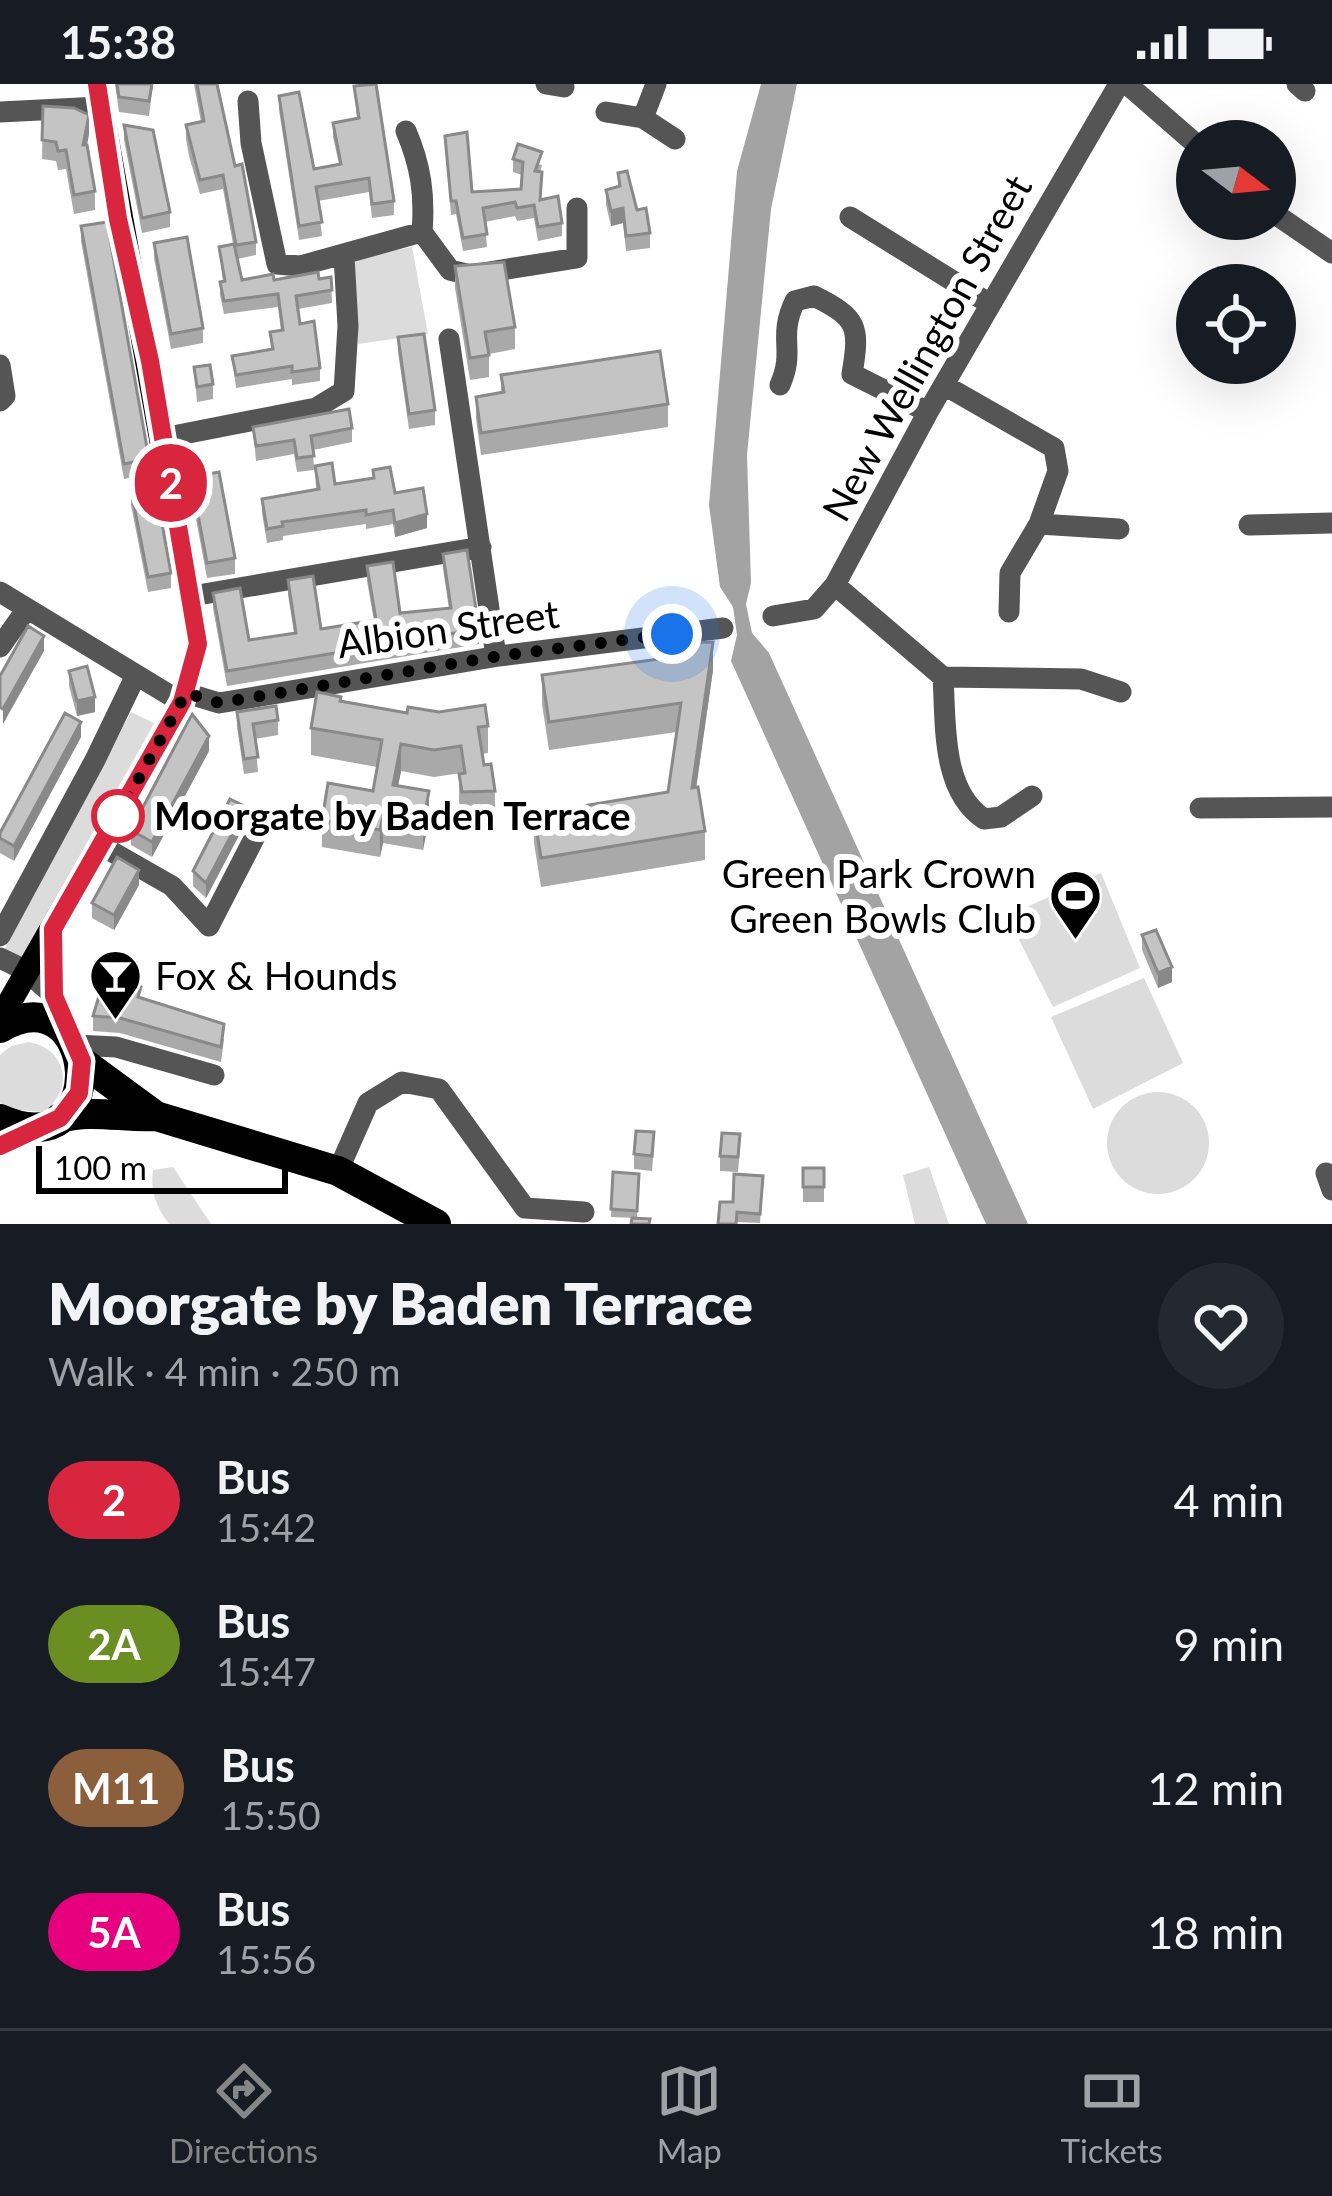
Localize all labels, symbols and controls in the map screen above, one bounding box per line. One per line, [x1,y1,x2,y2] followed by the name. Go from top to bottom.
[60,15,176,69] text: 15:38
[1176,120,1296,240] north arrow
[1176,120,1296,384] map controls
[812,167,1040,528] street label: New Wellington Street
[1176,264,1296,384] button: locate
[132,444,210,522] line badge: 2
[159,458,183,508] text: 2
[334,590,562,666] street label: Albion Street
[642,604,702,664] your location
[93,791,143,841] marker: Moorgate by Baden Terrace
[154,792,631,838] place label: Moorgate by Baden Terrace
[722,850,1036,941] place label: Green Park Crown Green Bowls Club
[1047,868,1103,942] sports icon: Green Park Crown Green Bowls Club
[88,948,144,1022] bar icon: Fox & Hounds
[155,952,397,998] place label: Fox & Hounds
[36,1140,288,1193] scale bar
[54,1147,147,1187] text: 100 m
[1158,1263,1284,1389] button: heart
[48,1269,753,1337] text: Moorgate by Baden Terrace
[48,1348,401,1394] text: Walk · 4 min · 250 m
[216,1450,290,1504] text: Bus
[1173,1473,1284,1527] text: 4 min
[102,1475,126,1525] text: 2
[216,1504,316,1550] text: 15:42
[216,1594,290,1648] text: Bus
[1173,1617,1284,1671] text: 9 min
[87,1619,141,1669] text: 2A
[216,1648,316,1694] text: 15:47
[220,1738,295,1792] text: Bus
[1147,1761,1284,1815] text: 12 min
[72,1763,160,1813] text: M11
[220,1792,321,1838] text: 15:50
[216,1882,290,1936] text: Bus
[1147,1905,1284,1959] text: 18 min
[87,1907,141,1957] text: 5A
[216,1936,316,1982] text: 15:56
[169,2058,318,2170] tab: Directions
[656,2058,722,2170] tab: Map
[1061,2058,1163,2170] tab: Tickets

